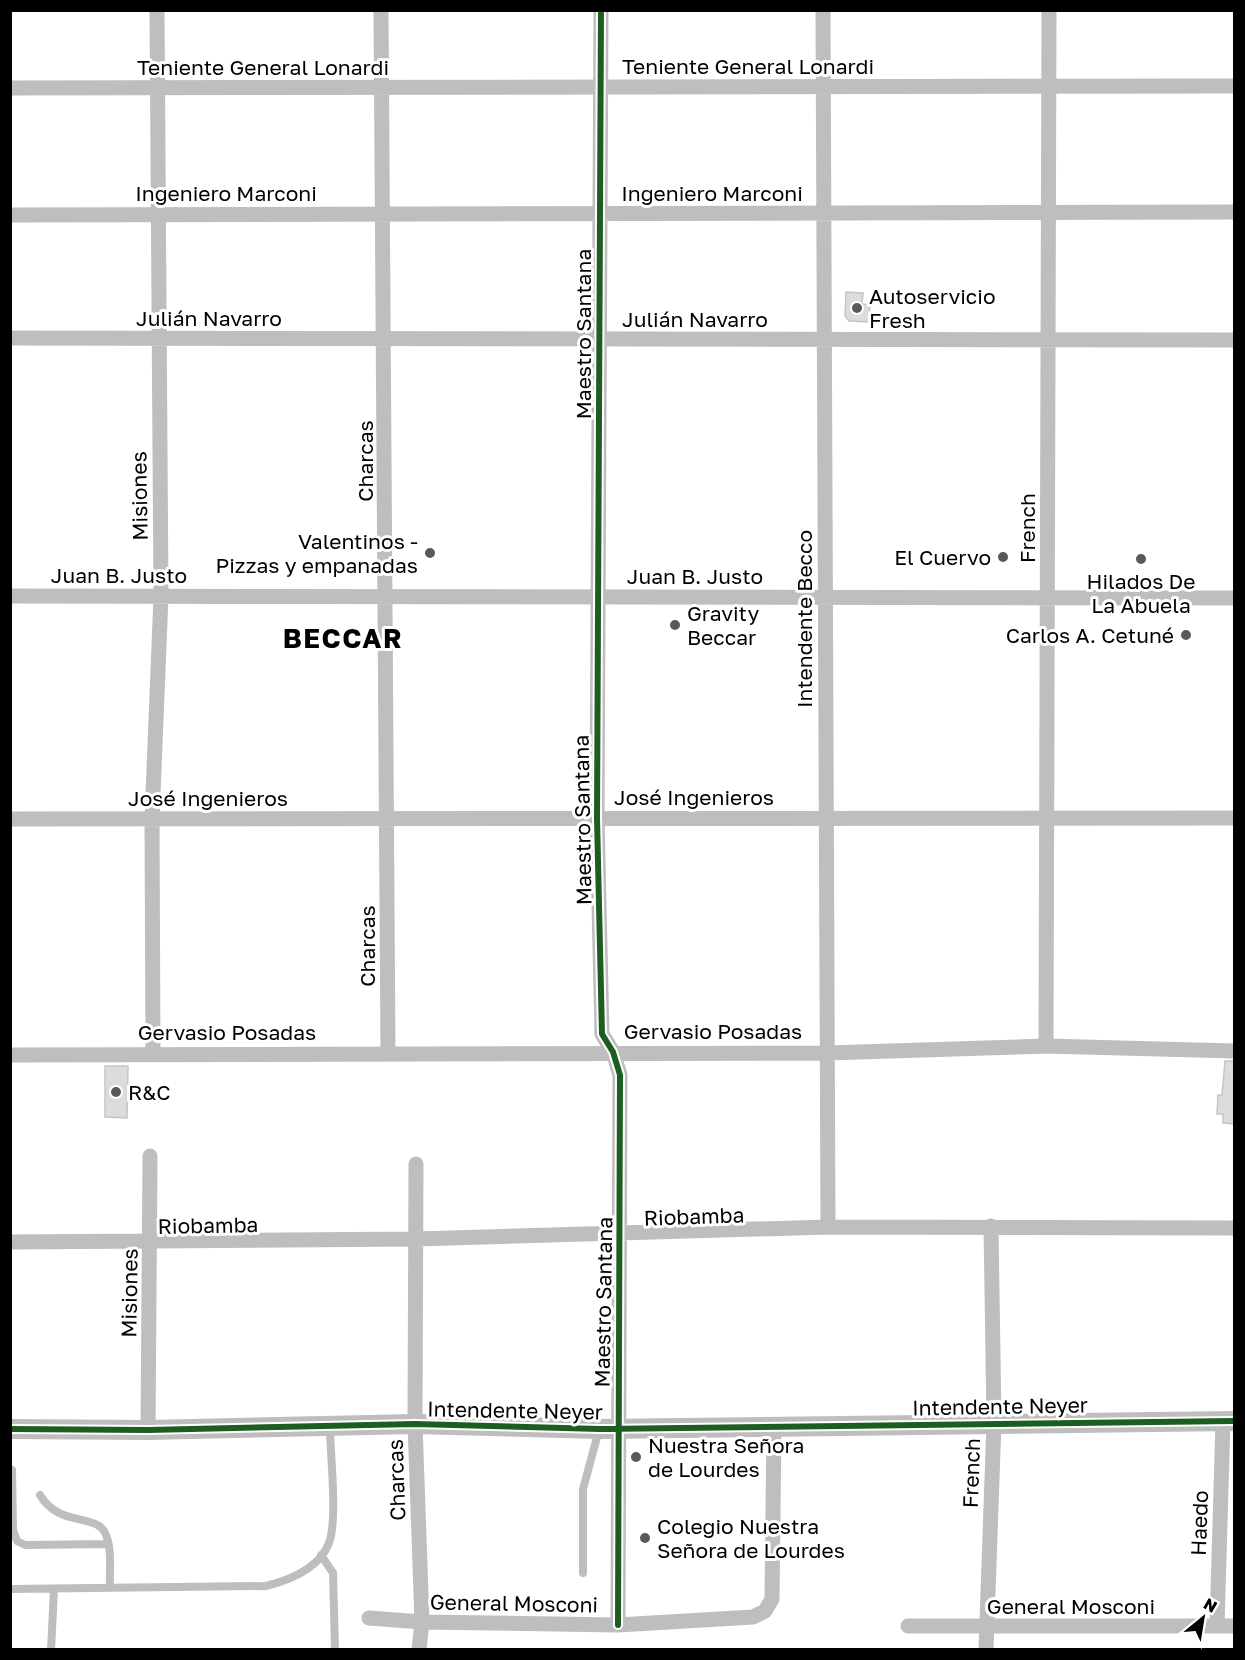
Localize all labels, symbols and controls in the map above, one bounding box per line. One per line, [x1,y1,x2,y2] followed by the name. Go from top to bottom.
[622,53,874,79] street label: Teniente General Lonardi
[137,54,389,80] street label: Teniente General Lonardi
[135,180,317,206] street label: Ingeniero Marconi
[621,180,803,206] street label: Ingeniero Marconi
[570,249,596,419] street label: Maestro Santana
[869,283,996,333] place label: Autoservicio Fresh
[850,301,864,315] marker: Autoservicio Fresh
[136,305,282,331] street label: Julián Navarro
[622,306,768,332] street label: Julián Navarro
[352,420,378,502] street label: Charcas
[125,451,153,541] street label: Misiones
[1014,493,1040,563] street label: French
[215,528,418,578] place label: Valentinos - Pizzas y empanadas
[791,530,817,708] street label: Intendente Becco
[894,544,991,570] place label: El Cuervo
[423,546,437,560] marker: Valentinos - Pizzas y empanadas
[996,550,1010,564] marker: El Cuervo
[1134,552,1148,566] marker: Hilados De La Abuela
[51,562,187,588] street label: Juan B. Justo
[627,563,763,589] street label: Juan B. Justo
[1087,568,1195,618] place label: Hilados De La Abuela
[687,600,759,650] place label: Gravity Beccar
[668,618,682,632] marker: Gravity Beccar
[283,622,403,654] district label: BECCAR
[1006,622,1174,648] place label: Carlos A. Cetuné
[1179,628,1193,642] marker: Carlos A. Cetuné
[568,735,596,905] street label: Maestro Santana
[614,784,774,810] street label: José Ingenieros
[128,785,288,811] street label: José Ingenieros
[354,905,380,987] street label: Charcas
[624,1018,802,1044] street label: Gervasio Posadas
[138,1019,316,1045] street label: Gervasio Posadas
[128,1079,171,1105] place label: R&C
[109,1085,123,1099] marker: R&C
[643,1201,745,1231] street label: Riobamba
[157,1211,259,1239] street label: Riobamba
[589,1217,617,1387] street label: Maestro Santana
[115,1248,143,1338] street label: Misiones
[912,1391,1088,1421] street label: Intendente Neyer
[427,1395,603,1425] street label: Intendente Neyer
[648,1432,804,1482] place label: Nuestra Señora de Lourdes
[957,1438,985,1508] street label: French
[382,1439,410,1521] street label: Charcas
[629,1450,643,1464] marker: Nuestra Señora de Lourdes
[1185,1490,1213,1556] street label: Haedo
[657,1513,845,1563] place label: Colegio Nuestra Señora de Lourdes
[638,1531,652,1545] marker: Colegio Nuestra Señora de Lourdes
[1173,1588,1233,1648] north arrow
[430,1589,598,1617] street label: General Mosconi
[987,1593,1155,1619] street label: General Mosconi
[1200,1593,1221,1617] text: N

